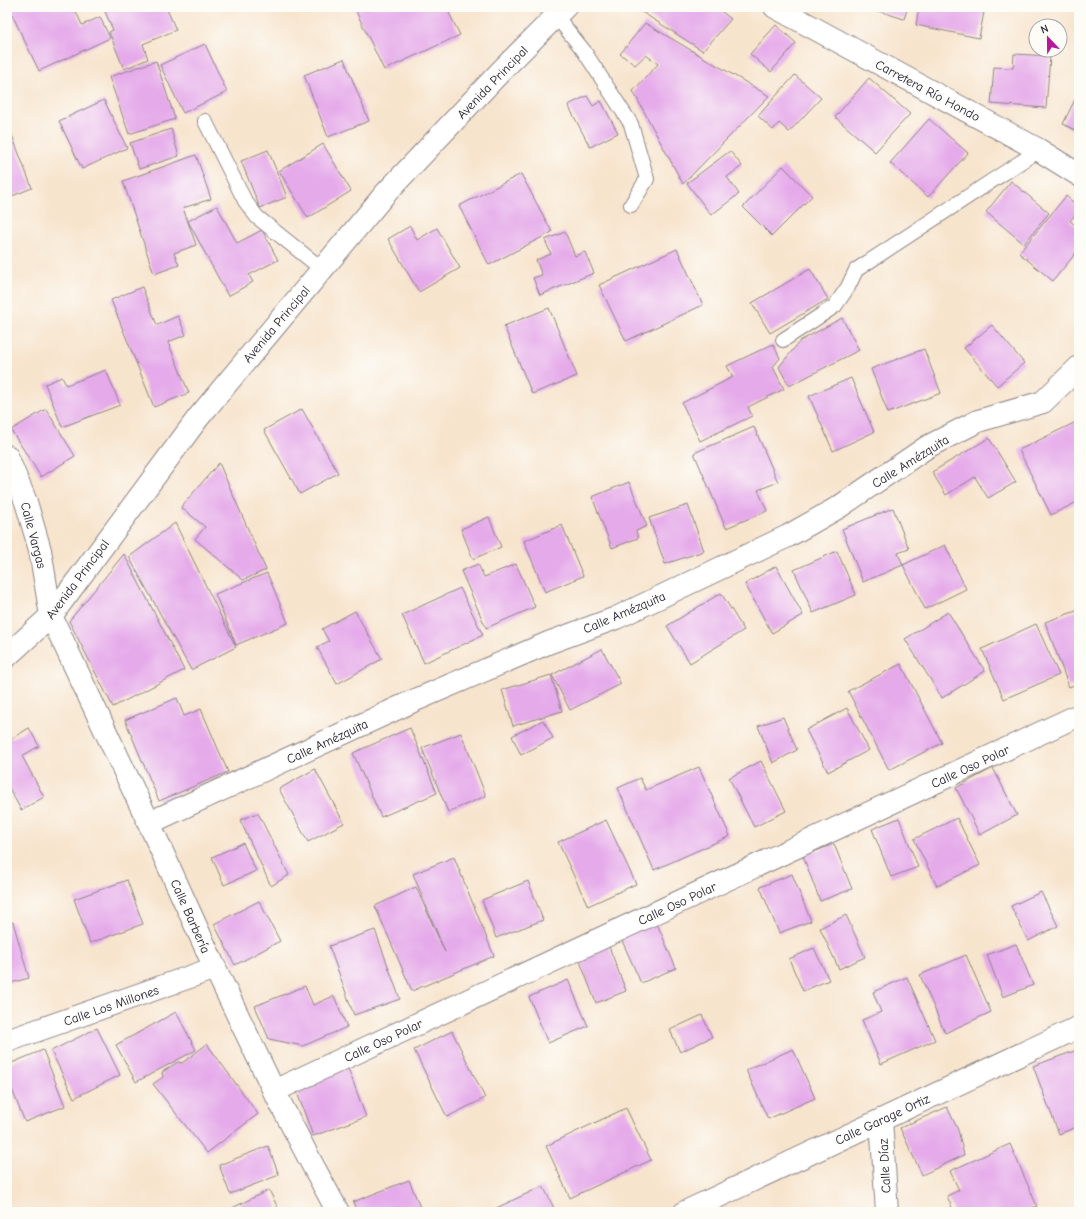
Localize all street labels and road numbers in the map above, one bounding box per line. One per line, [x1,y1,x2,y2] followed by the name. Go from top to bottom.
[454,43,531,122] street label: Avenida Principal
[873,57,983,124] street label: Carretera Río Hondo
[240,283,313,366] street label: Avenida Principal
[869,432,951,491] street label: Calle Amézquita
[17,500,50,570] street label: Calle Vargas
[43,537,112,622] street label: Avenida Principal
[581,588,668,637] street label: Calle Amézquita
[284,716,370,767] street label: Calle Amézquita
[929,741,1012,791] street label: Calle Oso Polar
[168,877,214,956] street label: Calle Barbería
[636,878,719,928] street label: Calle Oso Polar
[62,982,161,1029] street label: Calle Los Millones
[342,1015,425,1065] street label: Calle Oso Polar
[833,1091,932,1148] street label: Calle Garage Ortiz
[876,1138,893,1194] street label: Calle Díaz

